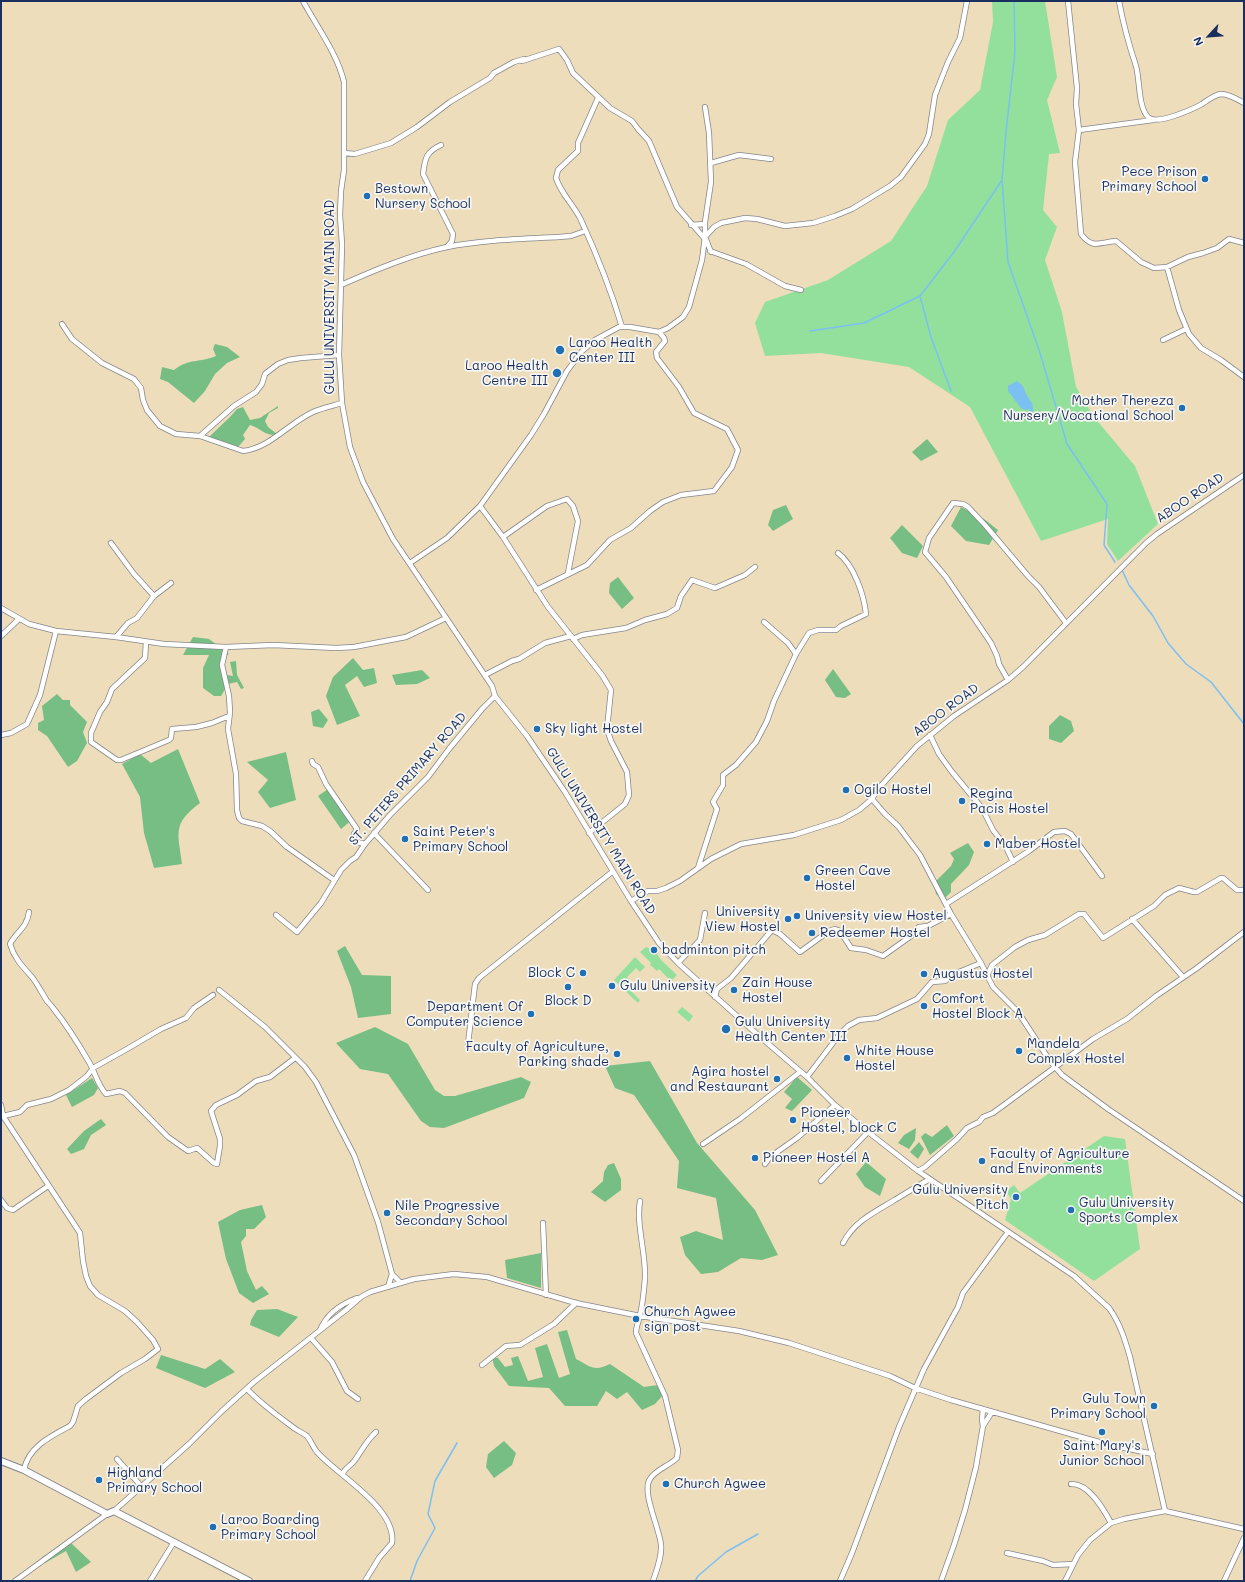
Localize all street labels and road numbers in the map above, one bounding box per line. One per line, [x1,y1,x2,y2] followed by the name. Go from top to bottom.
[322,200,338,394] street label: GULU UNIVERSITY MAIN ROAD
[1153,470,1227,526] street label: ABOO ROAD
[910,680,982,740] street label: ABOO ROAD
[346,709,470,849] street label: ST. PETERS PRIMARY ROAD
[543,744,659,918] street label: GULU UNIVERSITY MAIN ROAD

